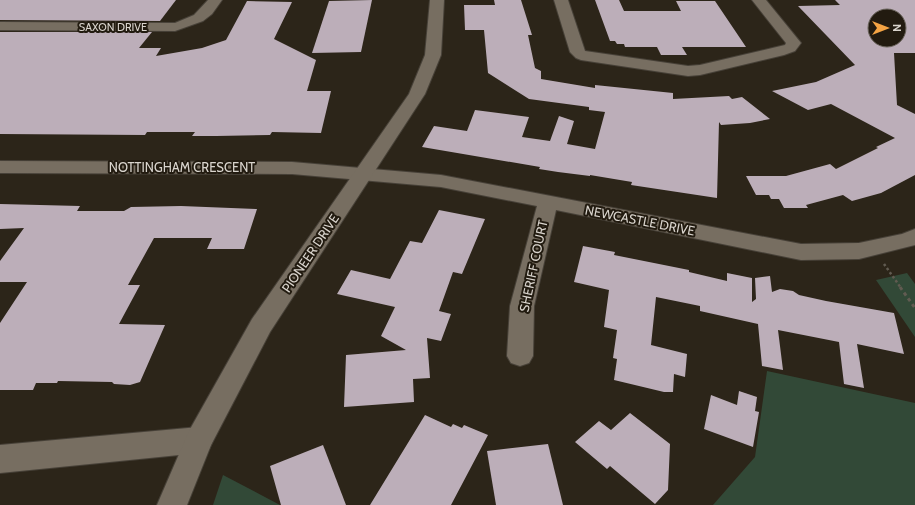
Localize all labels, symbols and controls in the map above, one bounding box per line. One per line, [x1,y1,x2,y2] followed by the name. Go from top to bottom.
[867,8,907,48] north arrow
[79,20,147,34] street label: SAXON DRIVE
[890,24,904,32] text: N
[109,159,255,175] street label: NOTTINGHAM CRESCENT
[584,202,696,238] street label: NEWCASTLE DRIVE
[278,211,342,295] street label: PIONEER DRIVE
[515,219,551,313] street label: SHERIFF COURT

